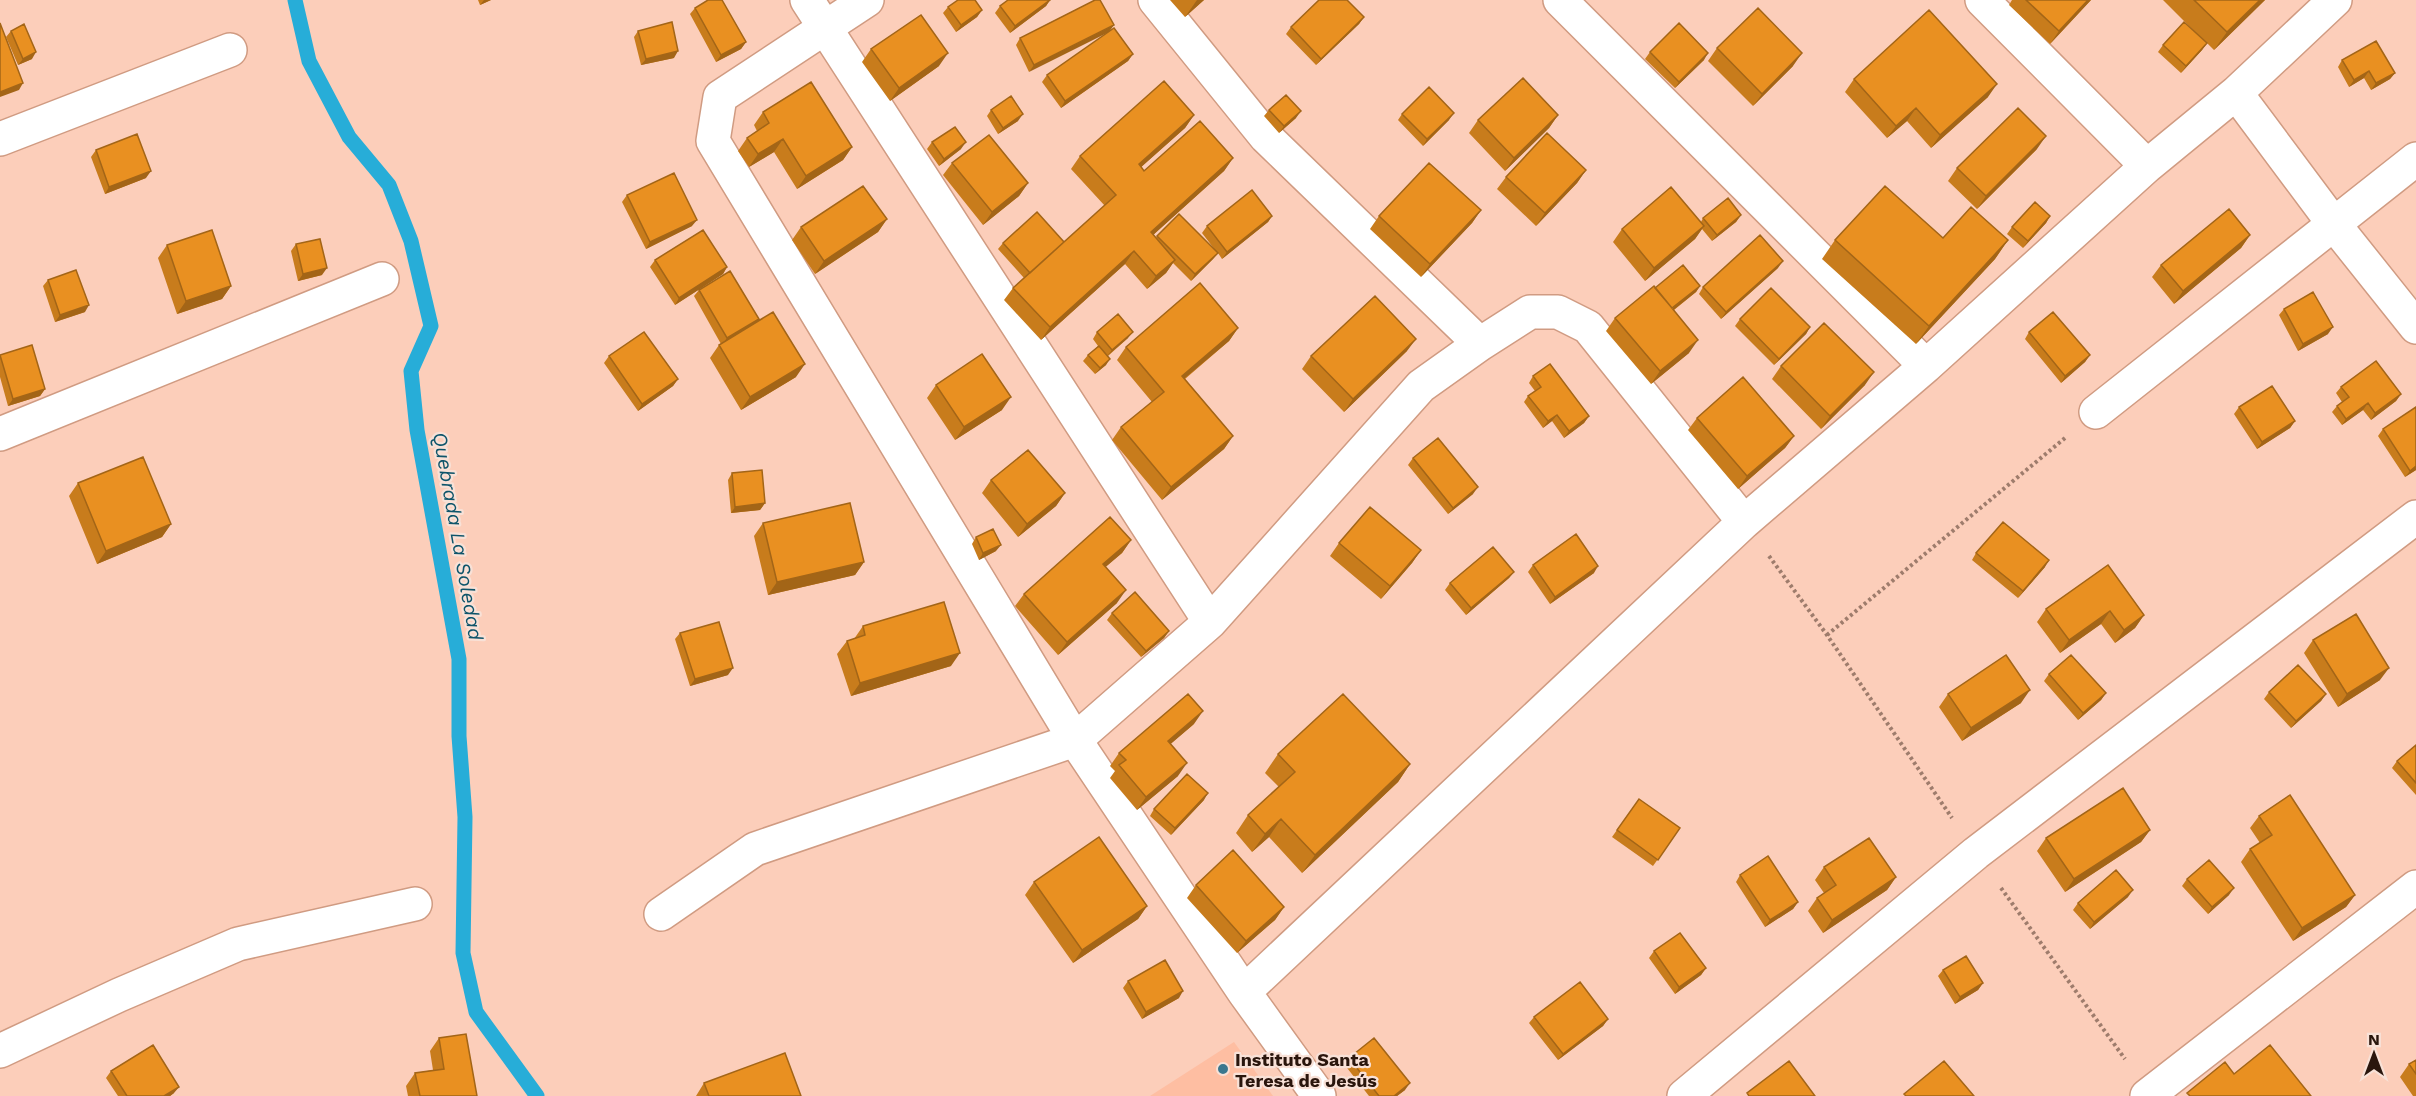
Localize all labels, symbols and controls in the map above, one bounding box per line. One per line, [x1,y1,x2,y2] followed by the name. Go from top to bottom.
[428,430,488,643] water label: Quebrada La Soledad
[2344,1024,2404,1084] north arrow
[2368,1030,2380,1049] text: N
[1235,1049,1377,1091] place label: Instituto Santa Teresa de Jesús
[1216,1062,1230,1076] marker: Instituto Santa Teresa de Jesús

